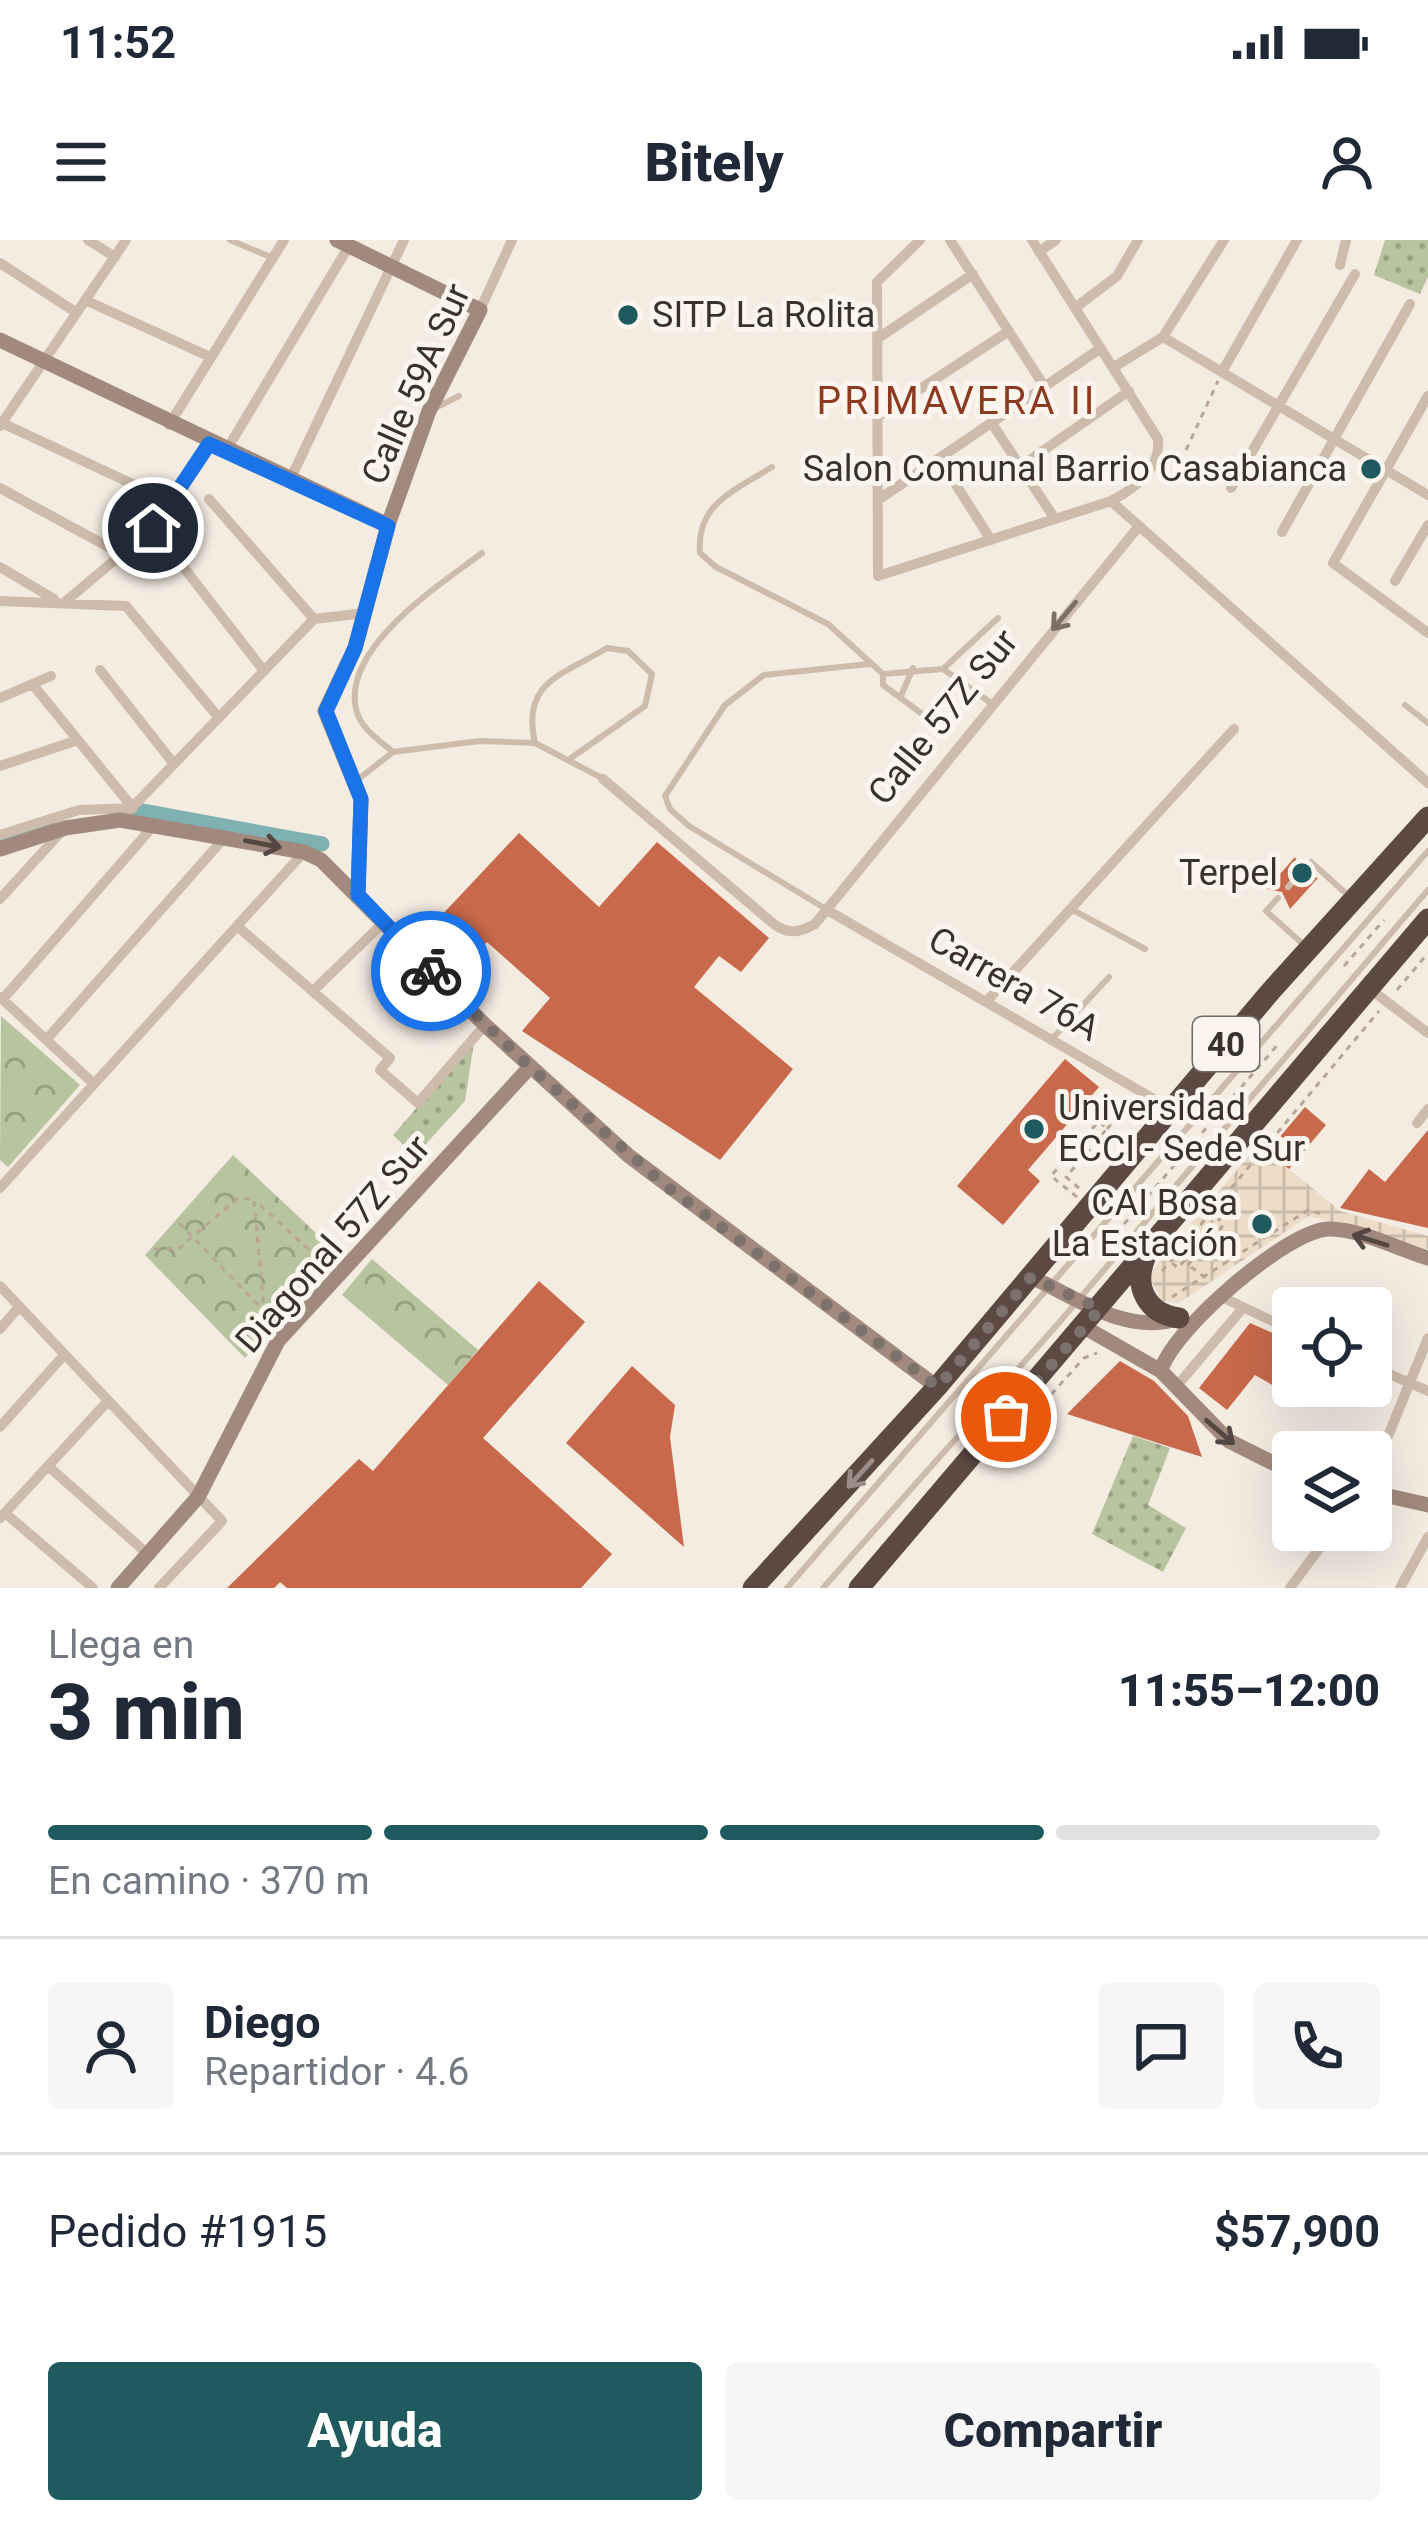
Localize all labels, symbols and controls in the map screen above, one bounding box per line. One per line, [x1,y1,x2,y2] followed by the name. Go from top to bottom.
[60,16,176,69] text: 11:52
[48,129,114,195] icon: menu
[1314,129,1380,195] icon: person
[644,131,784,194] text: Bitely
[353,277,479,491] street label: Calle 59A Sur
[652,294,875,336] place label: SITP La Rolita
[615,302,641,328] marker: SITP La Rolita
[817,378,1097,424] district label: PRIMAVERA II
[803,448,1347,490] place label: Salon Comunal Barrio Casabianca
[1358,456,1384,482] marker: Salon Comunal Barrio Casabianca
[102,477,204,579] pin
[120,495,186,561] icon: home
[1051,599,1077,631] one-way arrow
[860,621,1026,813] street label: Calle 57Z Sur
[242,834,281,857] one-way arrow
[1179,852,1278,894] place label: Terpel
[1289,860,1315,886] marker: Terpel
[371,911,491,1031] courier
[921,918,1107,1050] street label: Carrera 76A
[398,938,464,1004] icon: bike
[1193,1017,1259,1071] road number: 40
[1058,1087,1305,1170] place label: Universidad ECCI - Sede Sur
[1021,1116,1047,1142] marker: Universidad ECCI - Sede Sur
[227,1127,439,1361] street label: Diagonal 57Z Sur
[1052,1182,1238,1265] place label: CAI Bosa La Estación
[1249,1211,1275,1237] marker: CAI Bosa La Estación
[1352,1228,1390,1250] one-way arrow
[1272,1287,1392,1551] map controls
[1272,1287,1392,1407] button: locate
[955,1366,1057,1468] pin
[973,1384,1039,1450] icon: bag
[1204,1418,1235,1445] one-way arrow
[1272,1431,1392,1551] button: layers
[847,1458,874,1489] one-way arrow
[48,1622,194,1668] text: Llega en
[1118,1664,1380,1717] text: 11:55–12:00
[48,1667,245,1758] text: 3 min
[48,1858,370,1904] text: En camino · 370 m
[48,1983,174,2109] button: person
[1098,1983,1224,2109] button: chat
[1254,1983,1380,2109] button: phone
[204,1996,321,2049] text: Diego
[204,2049,469,2095] text: Repartidor · 4.6
[48,2205,327,2258] text: Pedido #1915
[1214,2205,1380,2258] text: $57,900
[48,2362,702,2500] button: Ayuda
[726,2362,1380,2500] button: Compartir

